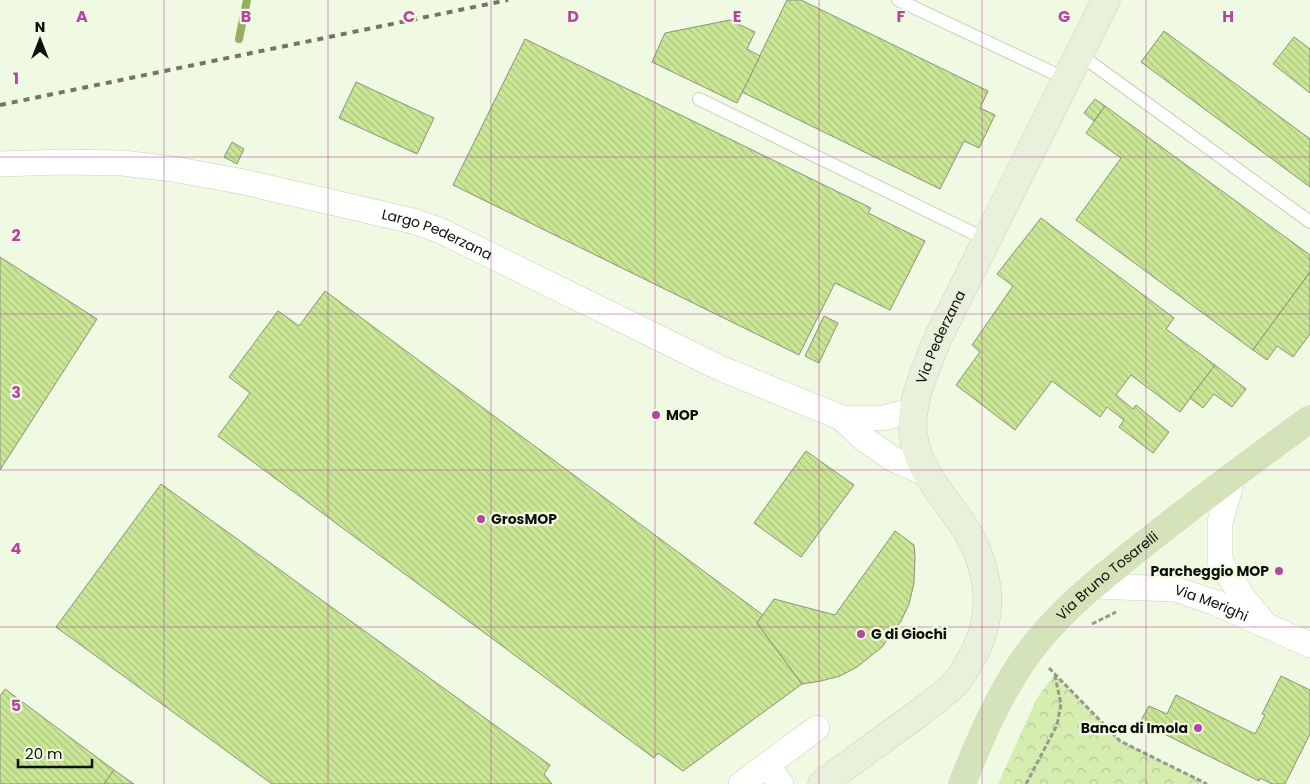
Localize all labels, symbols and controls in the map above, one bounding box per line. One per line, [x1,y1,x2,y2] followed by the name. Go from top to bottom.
[76,5,88,28] text: A
[241,5,251,28] text: B
[403,5,415,28] text: C
[567,5,579,28] text: D
[733,5,741,28] text: E
[897,5,906,28] text: F
[1058,5,1070,28] text: G
[1222,5,1234,28] text: H
[15,15,65,65] north arrow
[35,17,45,37] text: N
[13,67,19,90] text: 1
[380,204,496,265] street label: Largo Pederzana
[11,224,21,247] text: 2
[911,287,970,386] street label: Via Pederzana
[11,381,21,404] text: 3
[666,405,699,425] place label: MOP
[650,409,662,421] marker: MOP
[491,509,557,529] place label: GrosMOP
[475,513,487,525] marker: GrosMOP
[1052,527,1162,625] street label: Via Bruno Tosarelli
[11,537,22,560] text: 4
[1151,561,1269,581] place label: Parcheggio MOP
[1273,565,1285,577] marker: Parcheggio MOP
[1172,580,1251,626] street label: Via Merighi
[871,624,947,644] place label: G di Giochi
[855,628,867,640] marker: G di Giochi
[11,694,21,717] text: 5
[1081,718,1188,738] place label: Banca di Imola
[1192,722,1204,734] marker: Banca di Imola
[18,736,91,768] scale bar
[25,743,63,764] text: 20 m

